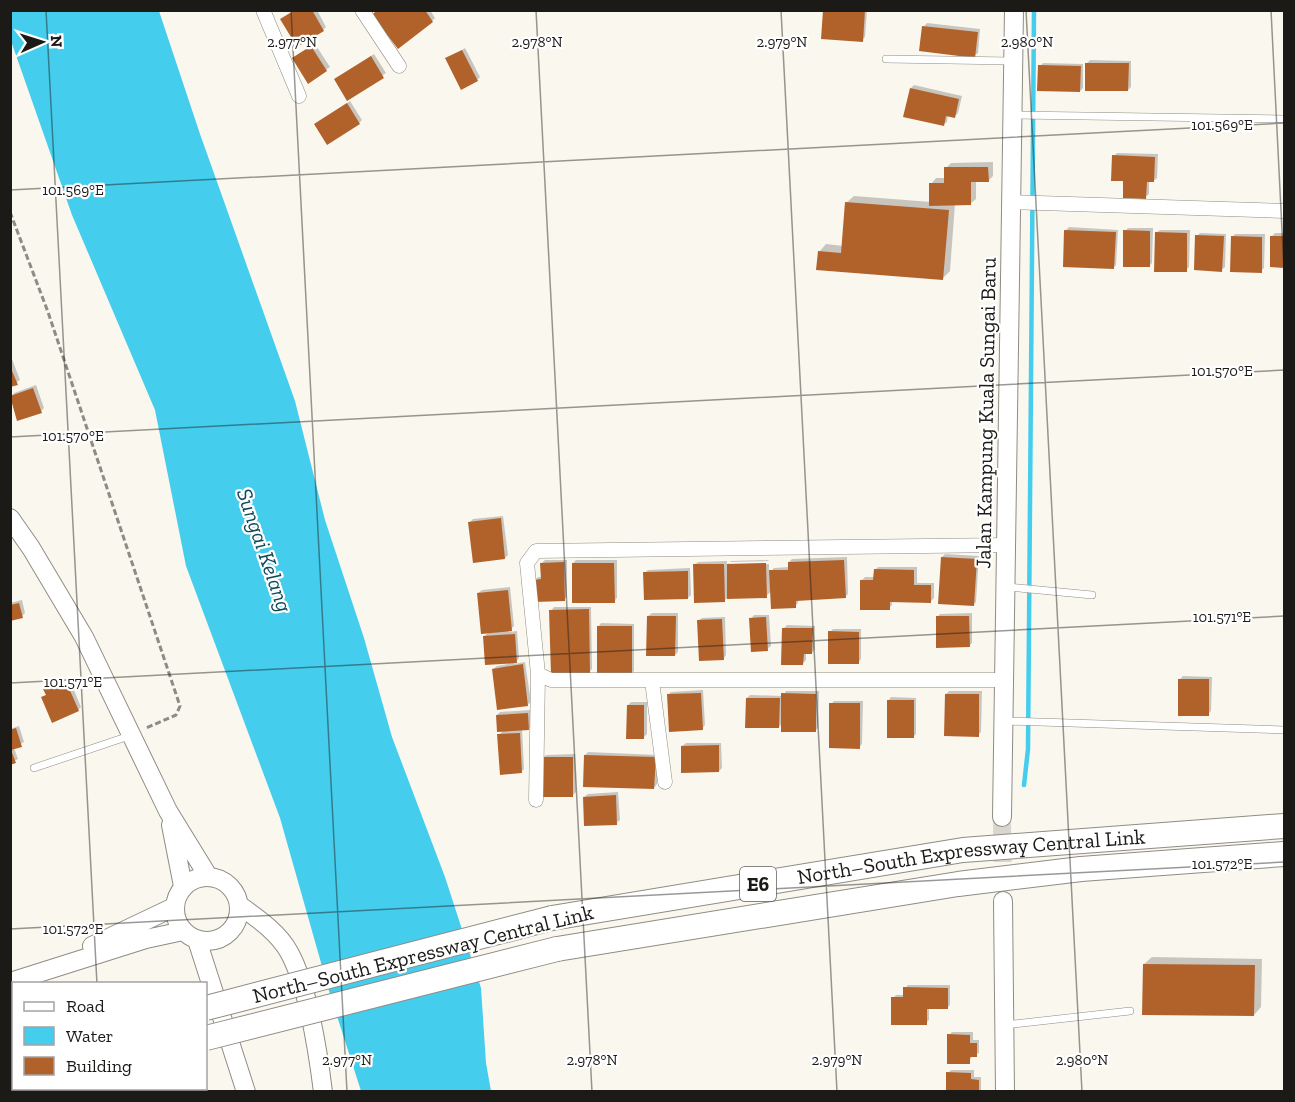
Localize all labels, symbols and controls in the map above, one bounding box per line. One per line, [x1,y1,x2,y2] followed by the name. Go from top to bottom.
[12,12,72,72] north arrow
[267,33,317,51] text: 2.977°N
[511,33,563,51] text: 2.978°N
[757,33,807,51] text: 2.979°N
[1001,33,1053,51] text: 2.980°N
[47,35,66,48] text: N
[1191,116,1253,134] text: 101.569°E
[42,181,104,199] text: 101.569°E
[970,257,1001,569] street label: Jalan Kampung Kuala Sungai Baru
[1191,362,1253,380] text: 101.570°E
[42,427,104,445] text: 101.570°E
[231,485,299,616] water label: Sungai Kelang
[1193,608,1251,626] text: 101.571°E
[44,673,102,691] text: 101.571°E
[795,823,1146,889] street label: North–South Expressway Central Link
[1192,855,1252,873] text: 101.572°E
[740,867,776,901] road number: E6
[250,899,596,1008] street label: North–South Expressway Central Link
[43,920,103,938] text: 101.572°E
[12,982,207,1090] legend
[66,995,105,1017] text: Road
[66,1025,113,1047] text: Water
[322,1051,372,1069] text: 2.977°N
[566,1051,618,1069] text: 2.978°N
[812,1051,862,1069] text: 2.979°N
[1056,1051,1108,1069] text: 2.980°N
[66,1055,132,1077] text: Building

